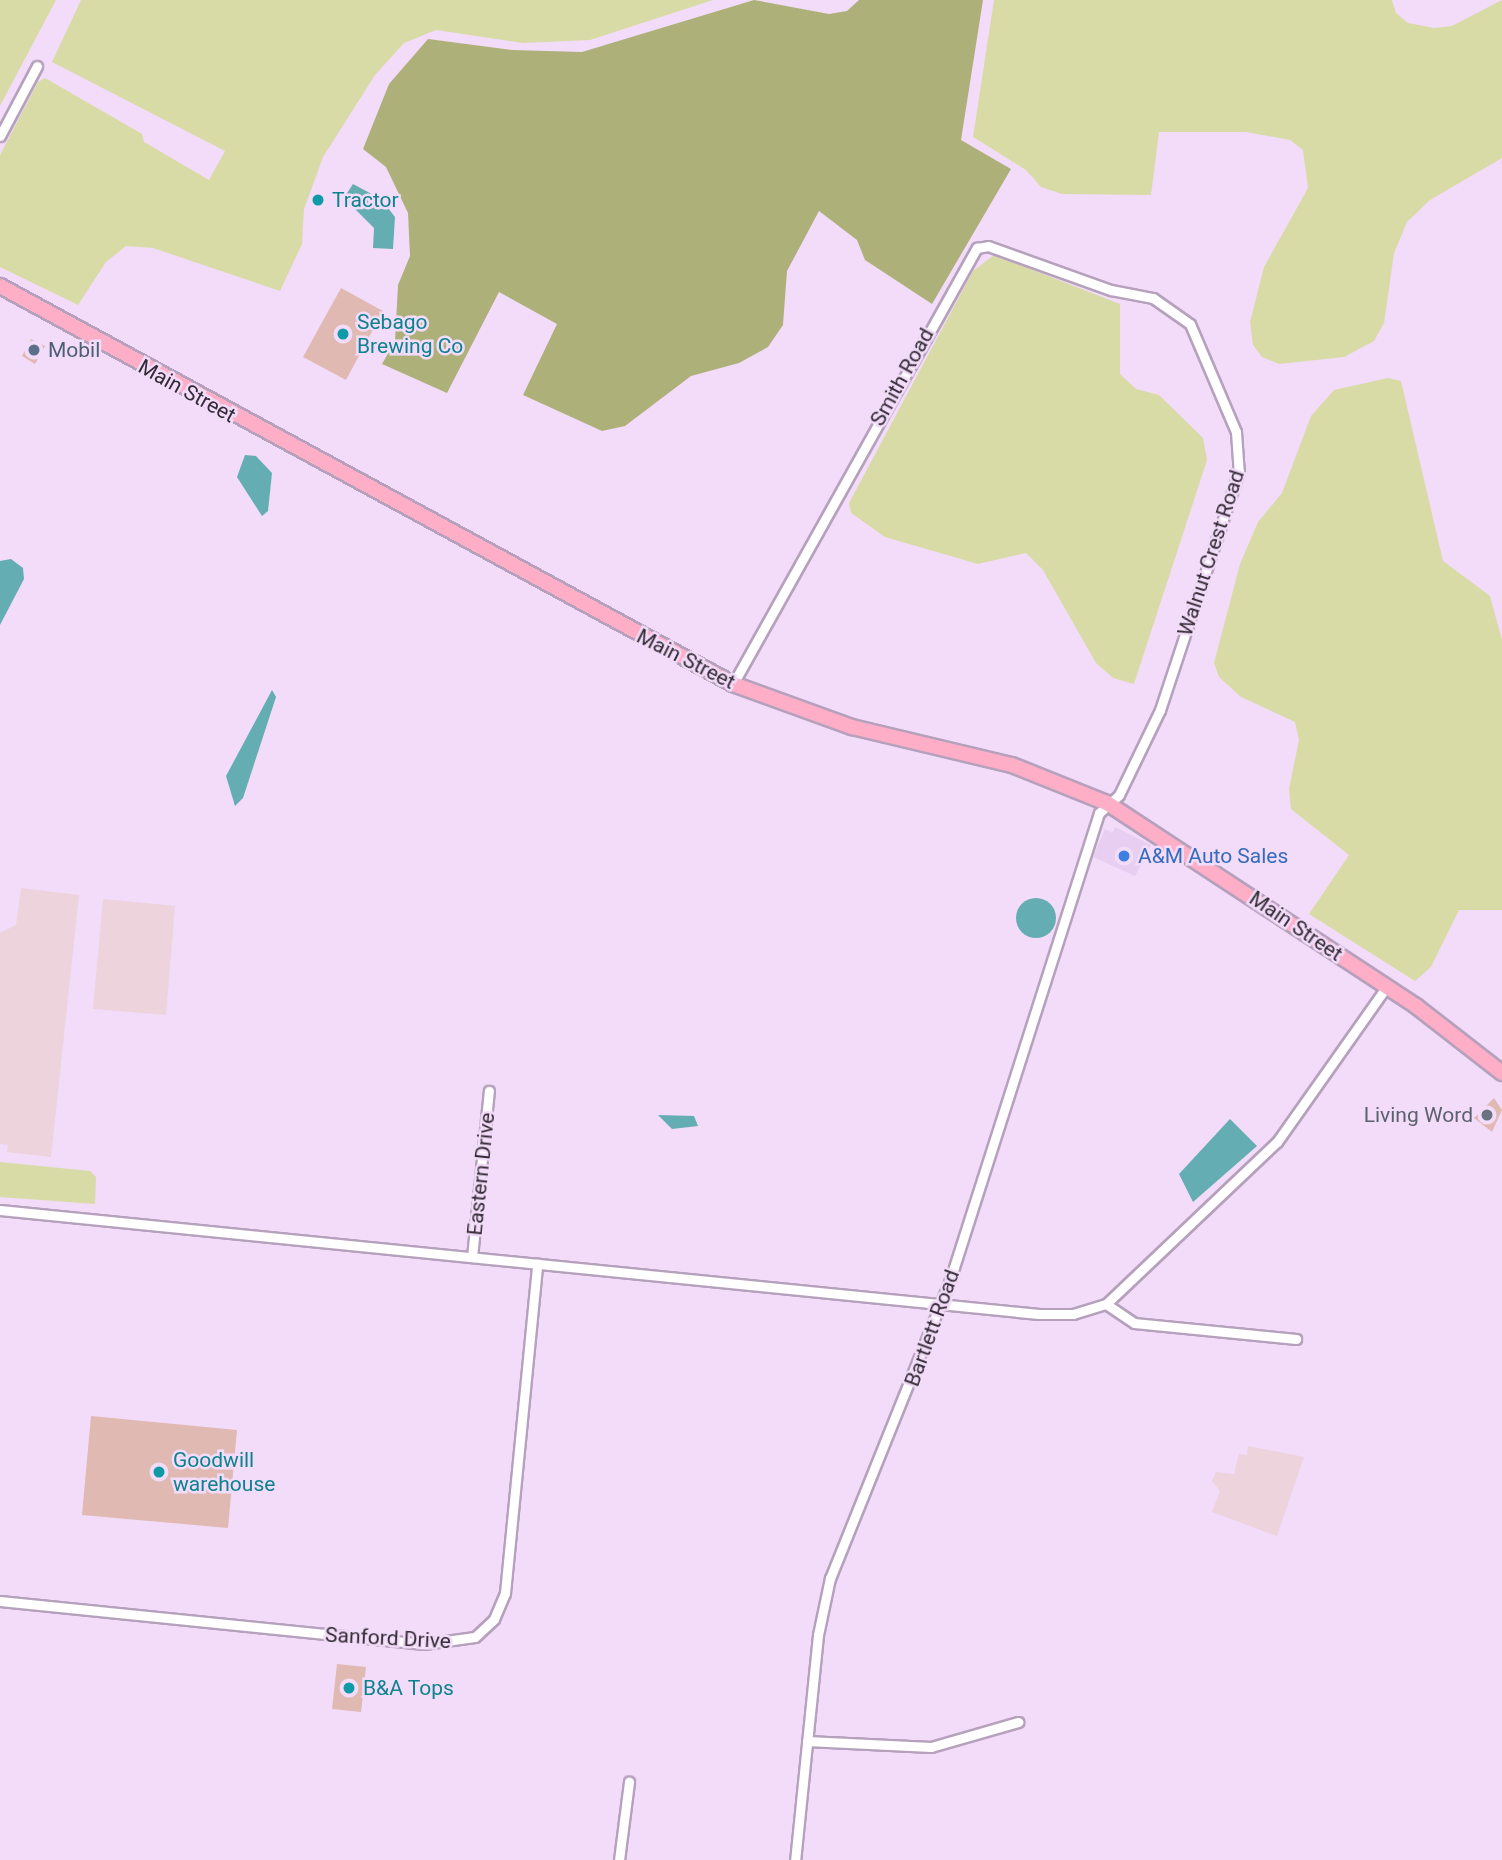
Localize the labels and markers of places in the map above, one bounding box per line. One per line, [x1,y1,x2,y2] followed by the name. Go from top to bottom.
[332,187,399,213] place label: Tractor
[310,192,326,208] marker: Tractor
[357,309,463,359] place label: Sebago Brewing Co
[335,326,351,342] marker: Sebago Brewing Co
[48,337,100,363] place label: Mobil
[26,342,42,358] marker: Mobil
[1138,843,1288,869] place label: A&M Auto Sales
[1116,848,1132,864] marker: A&M Auto Sales
[1364,1102,1473,1128] place label: Living Word
[1479,1107,1495,1123] marker: Living Word
[173,1447,275,1497] place label: Goodwill warehouse
[151,1464,167,1480] marker: Goodwill warehouse
[363,1675,454,1701] place label: B&A Tops
[341,1680,357,1696] marker: B&A Tops

